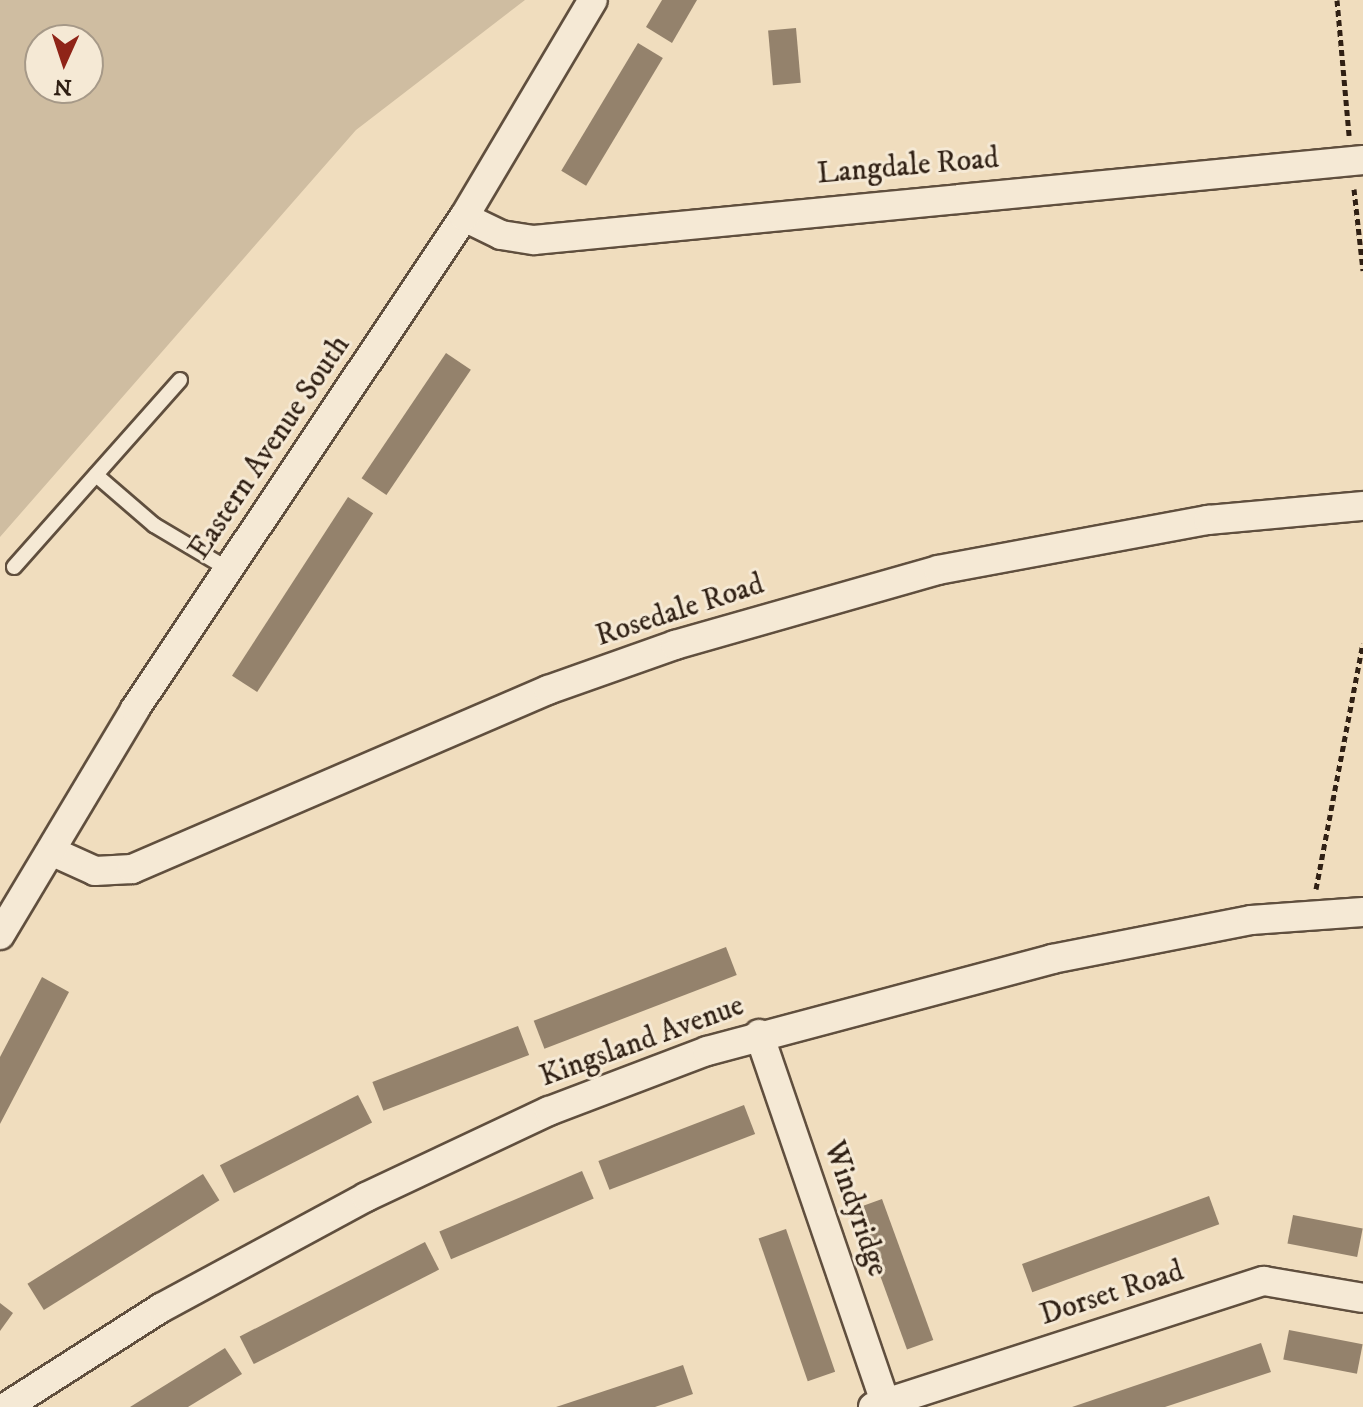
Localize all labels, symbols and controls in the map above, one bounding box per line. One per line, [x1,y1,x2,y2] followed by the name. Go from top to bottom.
[24,24,104,104] north arrow
[53,73,73,100] text: N
[816,141,1000,193] street label: Langdale Road
[182,329,358,567] street label: Eastern Avenue South
[591,567,769,655] street label: Rosedale Road
[535,988,749,1096] street label: Kingsland Avenue
[815,1137,895,1281] street label: Windyridge
[1036,1254,1188,1334] street label: Dorset Road

